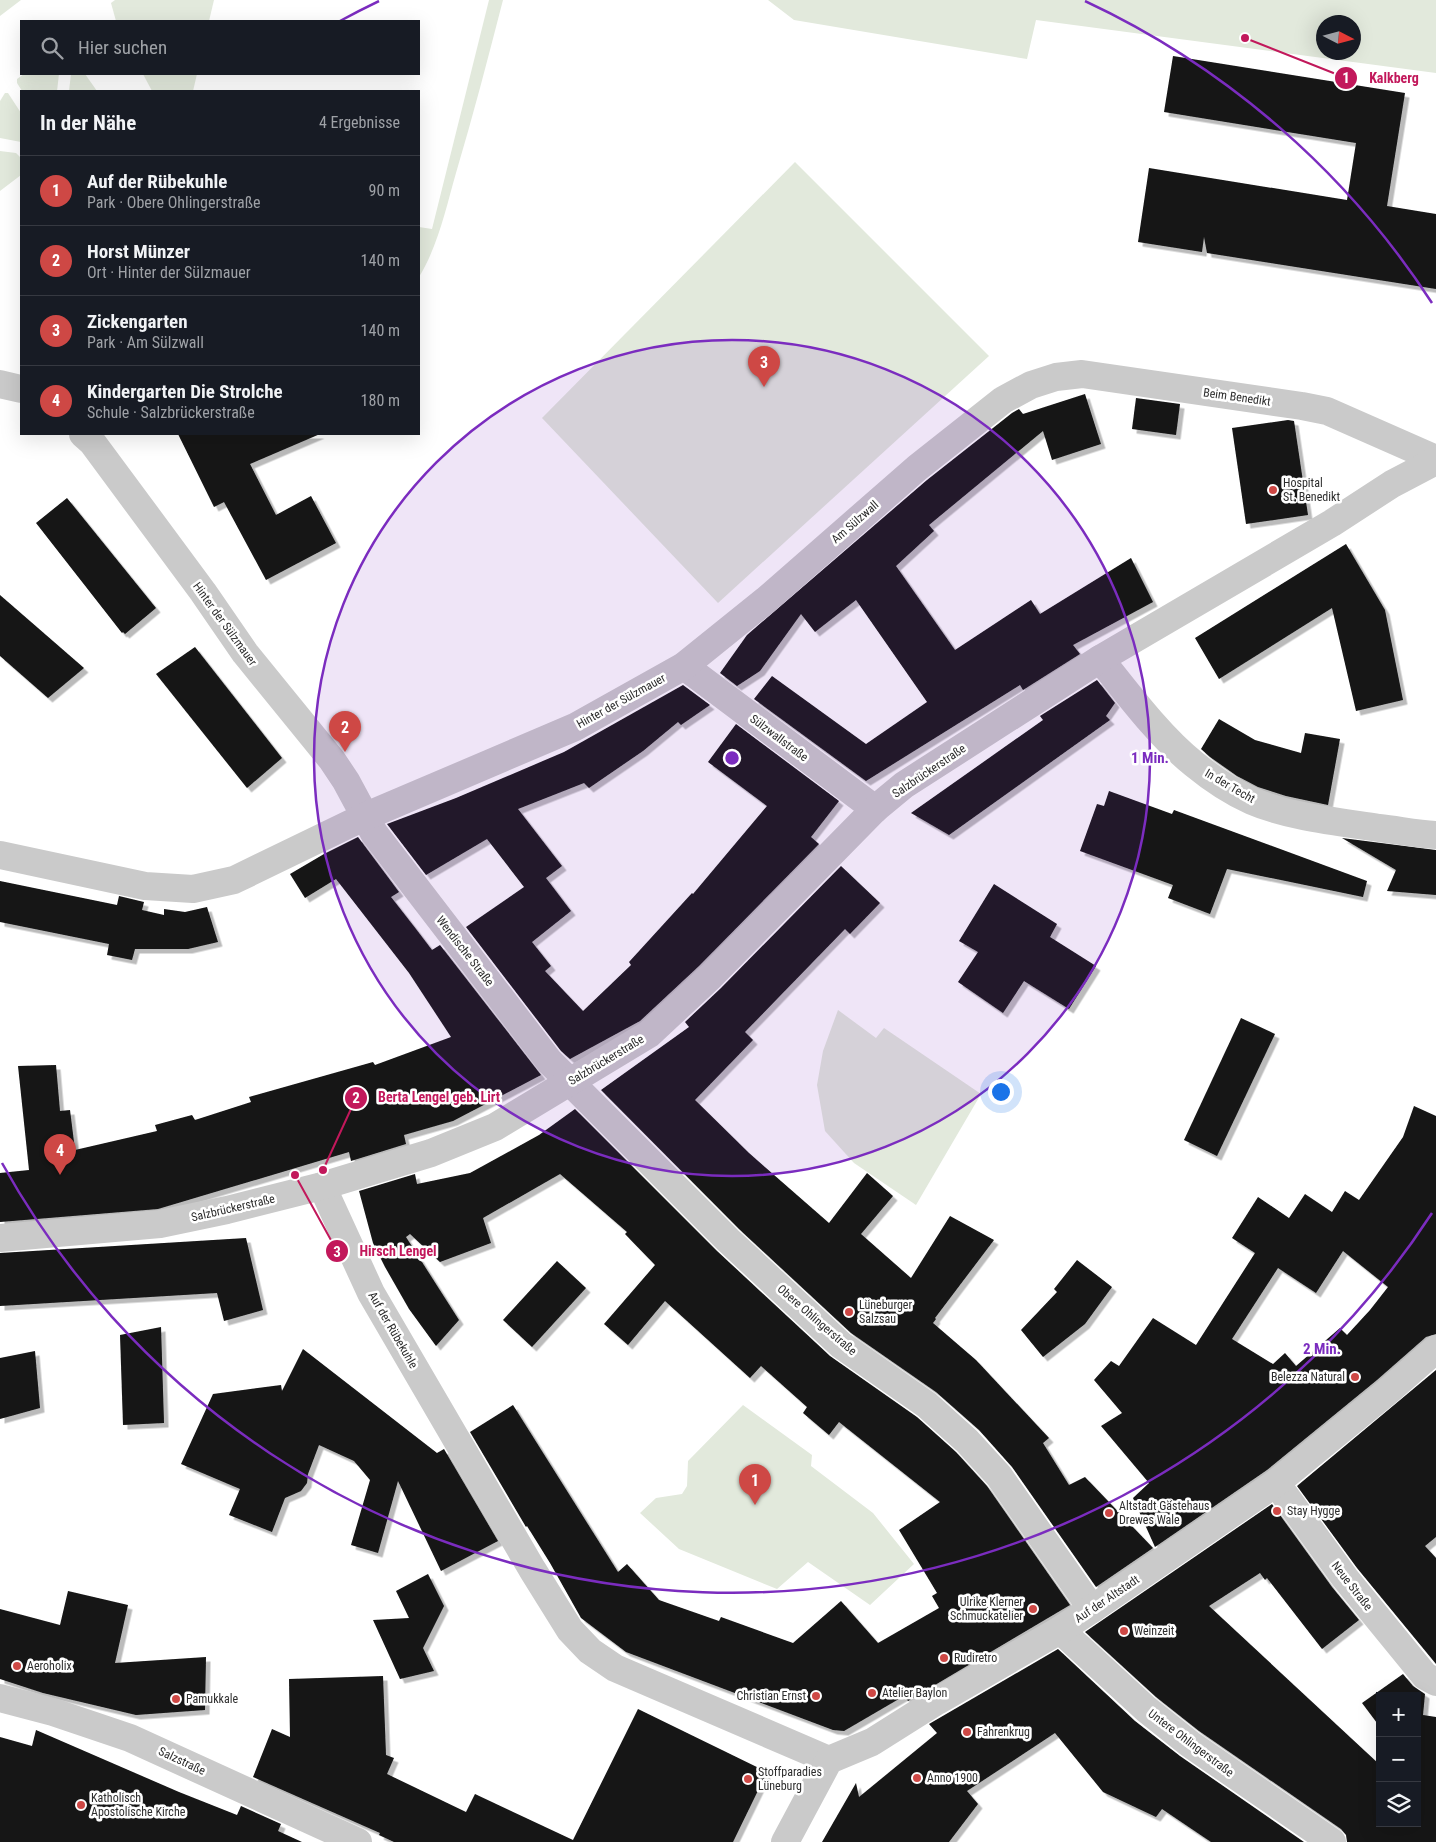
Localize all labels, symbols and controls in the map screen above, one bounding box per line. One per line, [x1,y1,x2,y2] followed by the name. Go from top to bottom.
[1316,15,1361,60] north arrow
[20,20,420,75] search box
[38,34,66,62] icon: search
[78,36,167,59] text: Hier suchen
[1334,63,1429,92] callout: Kalkberg
[1342,69,1350,87] text: 1
[1369,70,1419,86] text: Kalkberg
[40,111,136,135] text: In der Nähe
[319,113,400,132] text: 4 Ergebnisse
[87,170,227,193] text: Auf der Rübekuhle
[52,181,60,200] text: 1
[368,181,400,200] text: 90 m
[87,193,261,212] text: Park · Obere Ohlingerstraße
[87,240,190,263] text: Horst Münzer
[52,251,60,270] text: 2
[361,251,400,270] text: 140 m
[87,263,251,282] text: Ort · Hinter der Sülzmauer
[87,310,187,333] text: Zickengarten
[52,321,60,340] text: 3
[361,321,400,340] text: 140 m
[87,333,204,352] text: Park · Am Sülzwall
[748,346,780,387] pin: 3
[87,380,283,403] text: Kindergarten Die Strolche
[1202,385,1272,409] street label: Beim Benedikt
[52,391,60,410] text: 4
[361,391,400,410] text: 180 m
[87,403,255,422] text: Schule · Salzbrückerstraße
[1283,476,1340,504] place label: Hospital St. Benedikt
[1267,484,1279,496] marker: Hospital St. Benedikt
[829,498,881,546] street label: Am Sülzwall
[190,580,260,669] street label: Hinter der Sülzmauer
[574,671,668,731] street label: Hinter der Sülzmauer
[329,711,361,752] pin: 2
[747,712,811,765] street label: Sülzwallstraße
[890,741,969,801] street label: Salzbrückerstraße
[723,749,741,767] centre of rings
[1131,749,1169,767] text: 1 Min.
[1202,766,1258,806] street label: In der Techt
[433,913,497,989] street label: Wendische Straße
[566,1032,647,1088] street label: Salzbrückerstraße
[988,1079,1014,1105] your location
[344,1083,510,1112] callout: Berta Lengel geb. Lirt
[352,1089,360,1107] text: 2
[378,1089,500,1105] text: Berta Lengel geb. Lirt
[44,1134,76,1175] pin: 4
[190,1191,277,1224] street label: Salzbrückerstraße
[324,1237,447,1266] callout: Hirsch Lengel
[333,1243,341,1261] text: 3
[359,1243,437,1259] text: Hirsch Lengel
[775,1282,860,1358] street label: Obere Ohlingerstraße
[365,1289,421,1371] street label: Auf der Rübekuhle
[859,1298,912,1326] place label: Lüneburger Salzsau
[843,1306,855,1318] marker: Lüneburger Salzsau
[1303,1340,1341,1358] text: 2 Min.
[1271,1370,1345,1384] place label: Belezza Natural
[1349,1371,1361,1383] marker: Belezza Natural
[739,1464,771,1505] pin: 1
[1119,1499,1210,1527] place label: Altstadt Gästehaus Drewes Wale
[1287,1504,1340,1518] place label: Stay Hygge
[1271,1505,1283,1517] marker: Stay Hygge
[1103,1507,1115,1519] marker: Altstadt Gästehaus Drewes Wale
[1329,1559,1376,1613] street label: Neue Straße
[1072,1572,1142,1626] street label: Auf der Altstadt
[950,1595,1023,1623] place label: Ulrike Klerner Schmuckatelier
[1027,1603,1039,1615] marker: Ulrike Klerner Schmuckatelier
[1134,1624,1175,1638] place label: Weinzeit
[1118,1625,1130,1637] marker: Weinzeit
[954,1651,997,1665] place label: Rudiretro
[938,1652,950,1664] marker: Rudiretro
[27,1659,72,1673] place label: Aeroholix
[11,1660,23,1672] marker: Aeroholix
[882,1686,948,1700] place label: Atelier Baylon
[866,1687,878,1699] marker: Atelier Baylon
[736,1689,806,1703] place label: Christian Ernst
[810,1690,822,1702] marker: Christian Ernst
[186,1692,238,1706] place label: Pamukkale
[1376,1692,1421,1827] map controls
[1376,1692,1421,1737] button: +
[170,1693,182,1705] marker: Pamukkale
[1146,1706,1237,1780] street label: Untere Ohlingerstraße
[977,1725,1030,1739] place label: Fahrenkrug
[961,1726,973,1738] marker: Fahrenkrug
[1376,1737,1421,1782] button: −
[156,1744,208,1778] street label: Salzstraße
[758,1765,822,1793] place label: Stoffparadies Lüneburg
[927,1771,978,1785] place label: Anno 1900
[911,1772,923,1784] marker: Anno 1900
[742,1773,754,1785] marker: Stoffparadies Lüneburg
[1376,1782,1421,1827] button: layers
[91,1791,186,1819] place label: Katholisch Apostolische Kirche
[75,1799,87,1811] marker: Katholisch Apostolische Kirche

